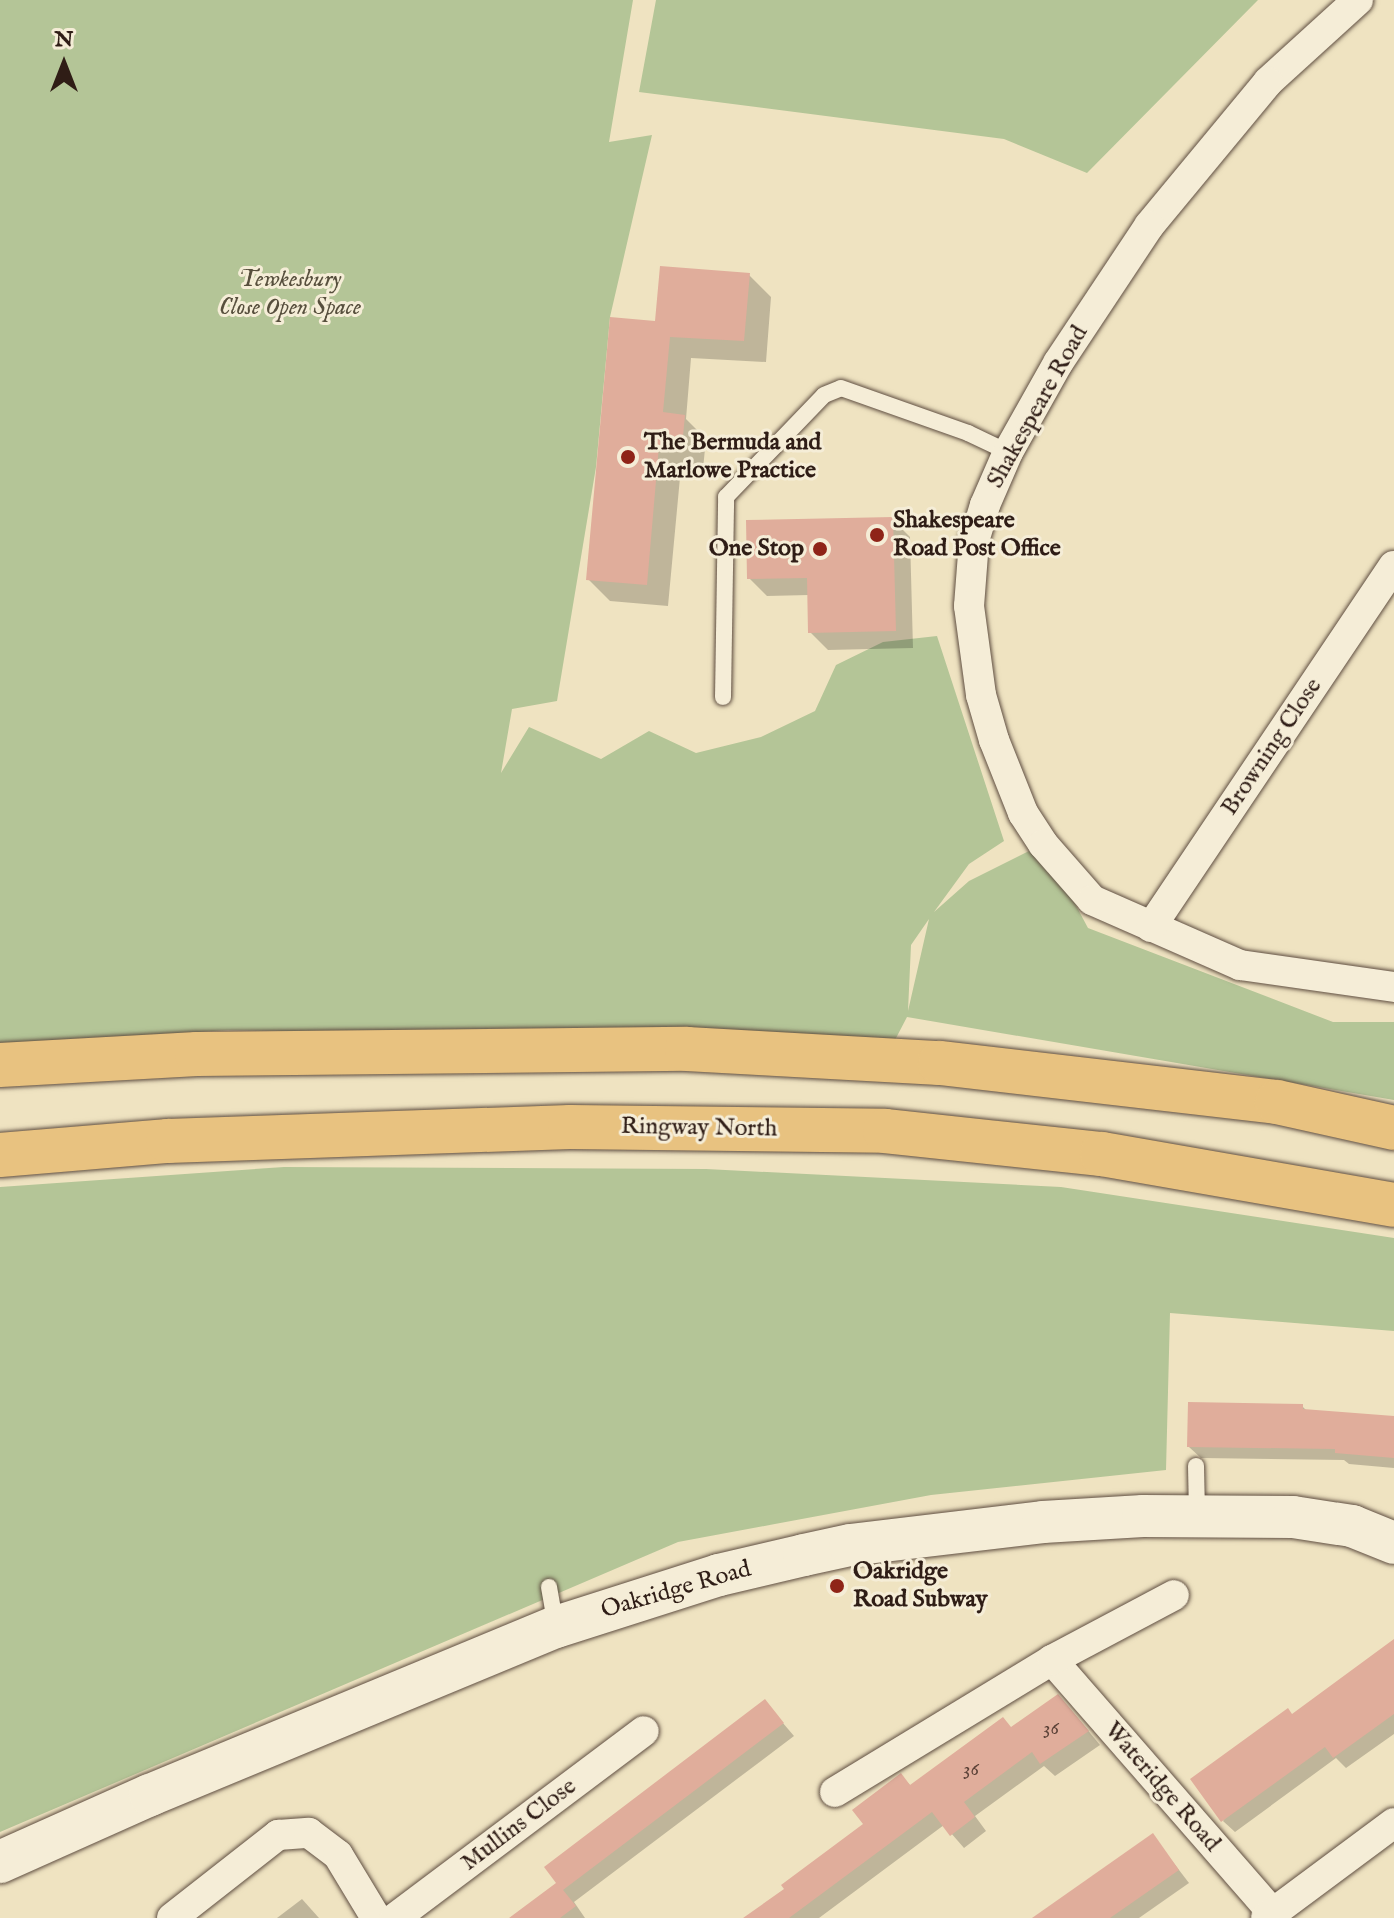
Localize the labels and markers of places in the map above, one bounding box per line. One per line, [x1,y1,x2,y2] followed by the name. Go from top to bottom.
[644,429,821,485] place label: The Bermuda and Marlowe Practice
[619,448,637,466] marker: The Bermuda and Marlowe Practice
[893,507,1061,563] place label: Shakespeare Road Post Office
[868,526,886,544] marker: Shakespeare Road Post Office
[709,535,804,563] place label: One Stop
[811,540,829,558] marker: One Stop
[853,1558,987,1614] place label: Oakridge Road Subway
[828,1577,846,1595] marker: Oakridge Road Subway

